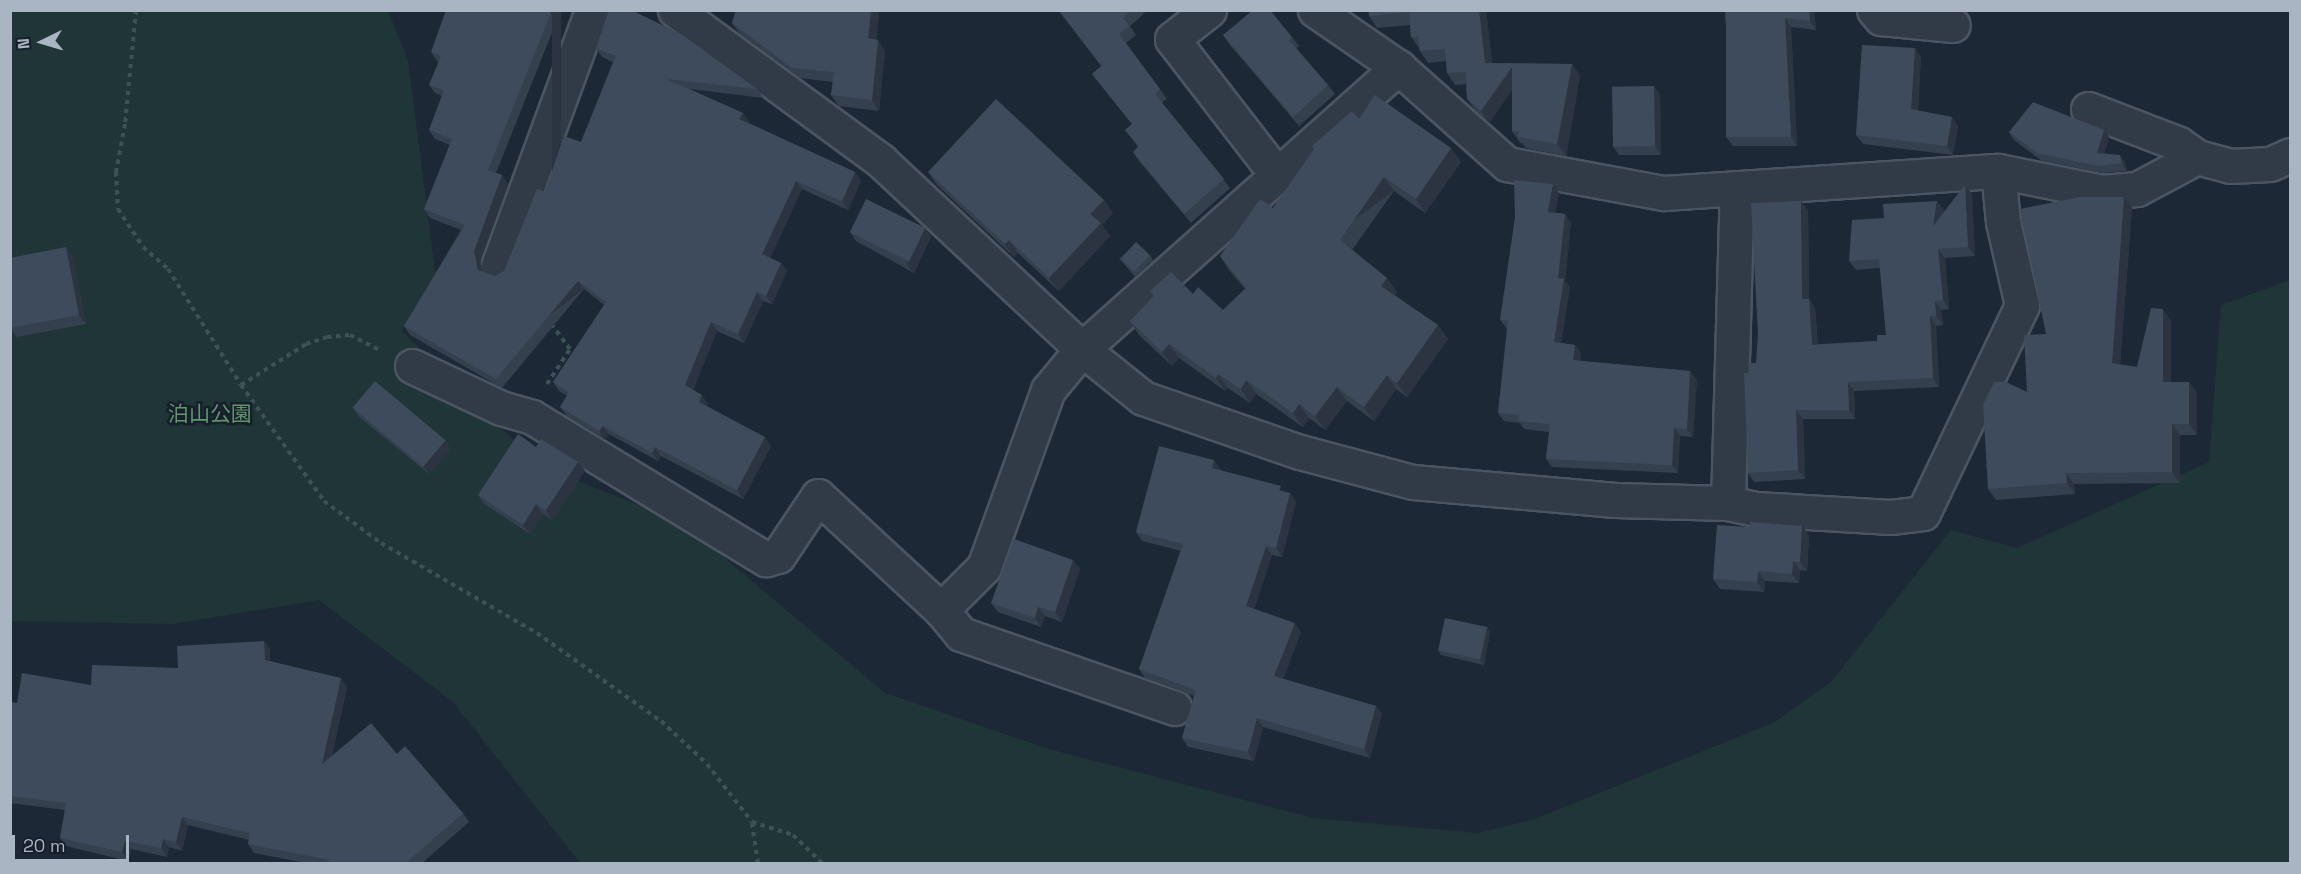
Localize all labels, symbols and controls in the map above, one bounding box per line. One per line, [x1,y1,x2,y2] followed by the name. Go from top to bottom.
[12,12,72,72] north arrow
[13,37,34,50] text: N
[168,401,252,427] park label: 泊山公園
[15,823,132,861] scale bar
[23,834,66,857] text: 20 m

